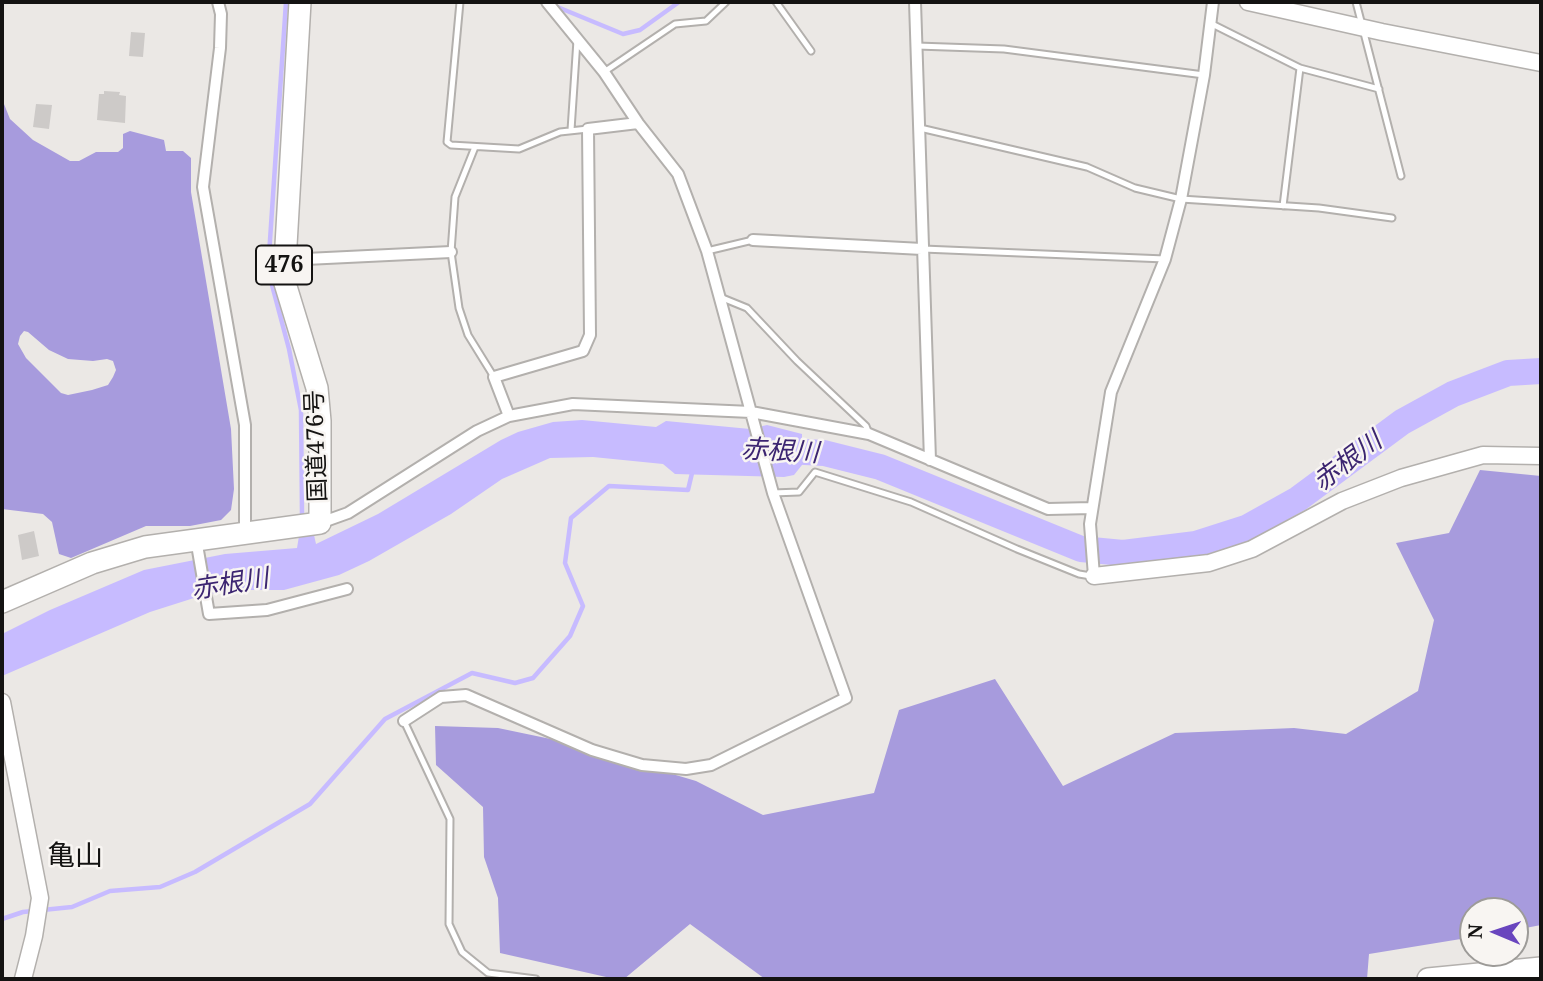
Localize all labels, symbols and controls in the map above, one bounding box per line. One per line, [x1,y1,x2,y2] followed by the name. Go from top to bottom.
[256,246,312,284] road number: 476
[301,389,333,503] street label: 国道476号
[1307,426,1389,498] water label: 赤根川
[740,434,820,470] water label: 赤根川
[189,563,271,607] water label: 赤根川
[47,840,103,874] district label: 亀山
[1459,897,1529,967] north arrow
[1462,923,1488,939] text: N

